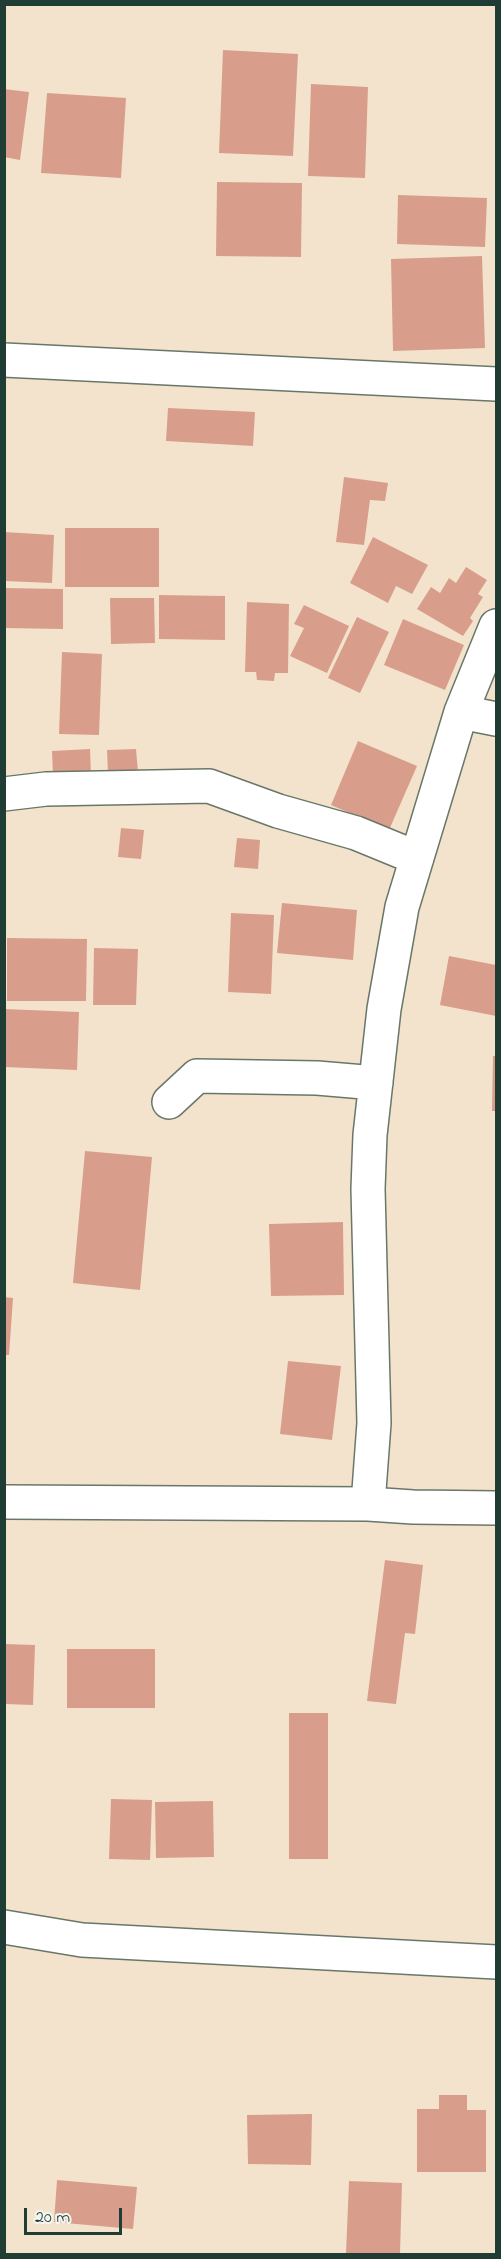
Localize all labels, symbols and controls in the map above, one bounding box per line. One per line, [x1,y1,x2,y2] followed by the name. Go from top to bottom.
[27,2196,124,2234] scale bar
[35,2205,70,2231] text: 20 m

